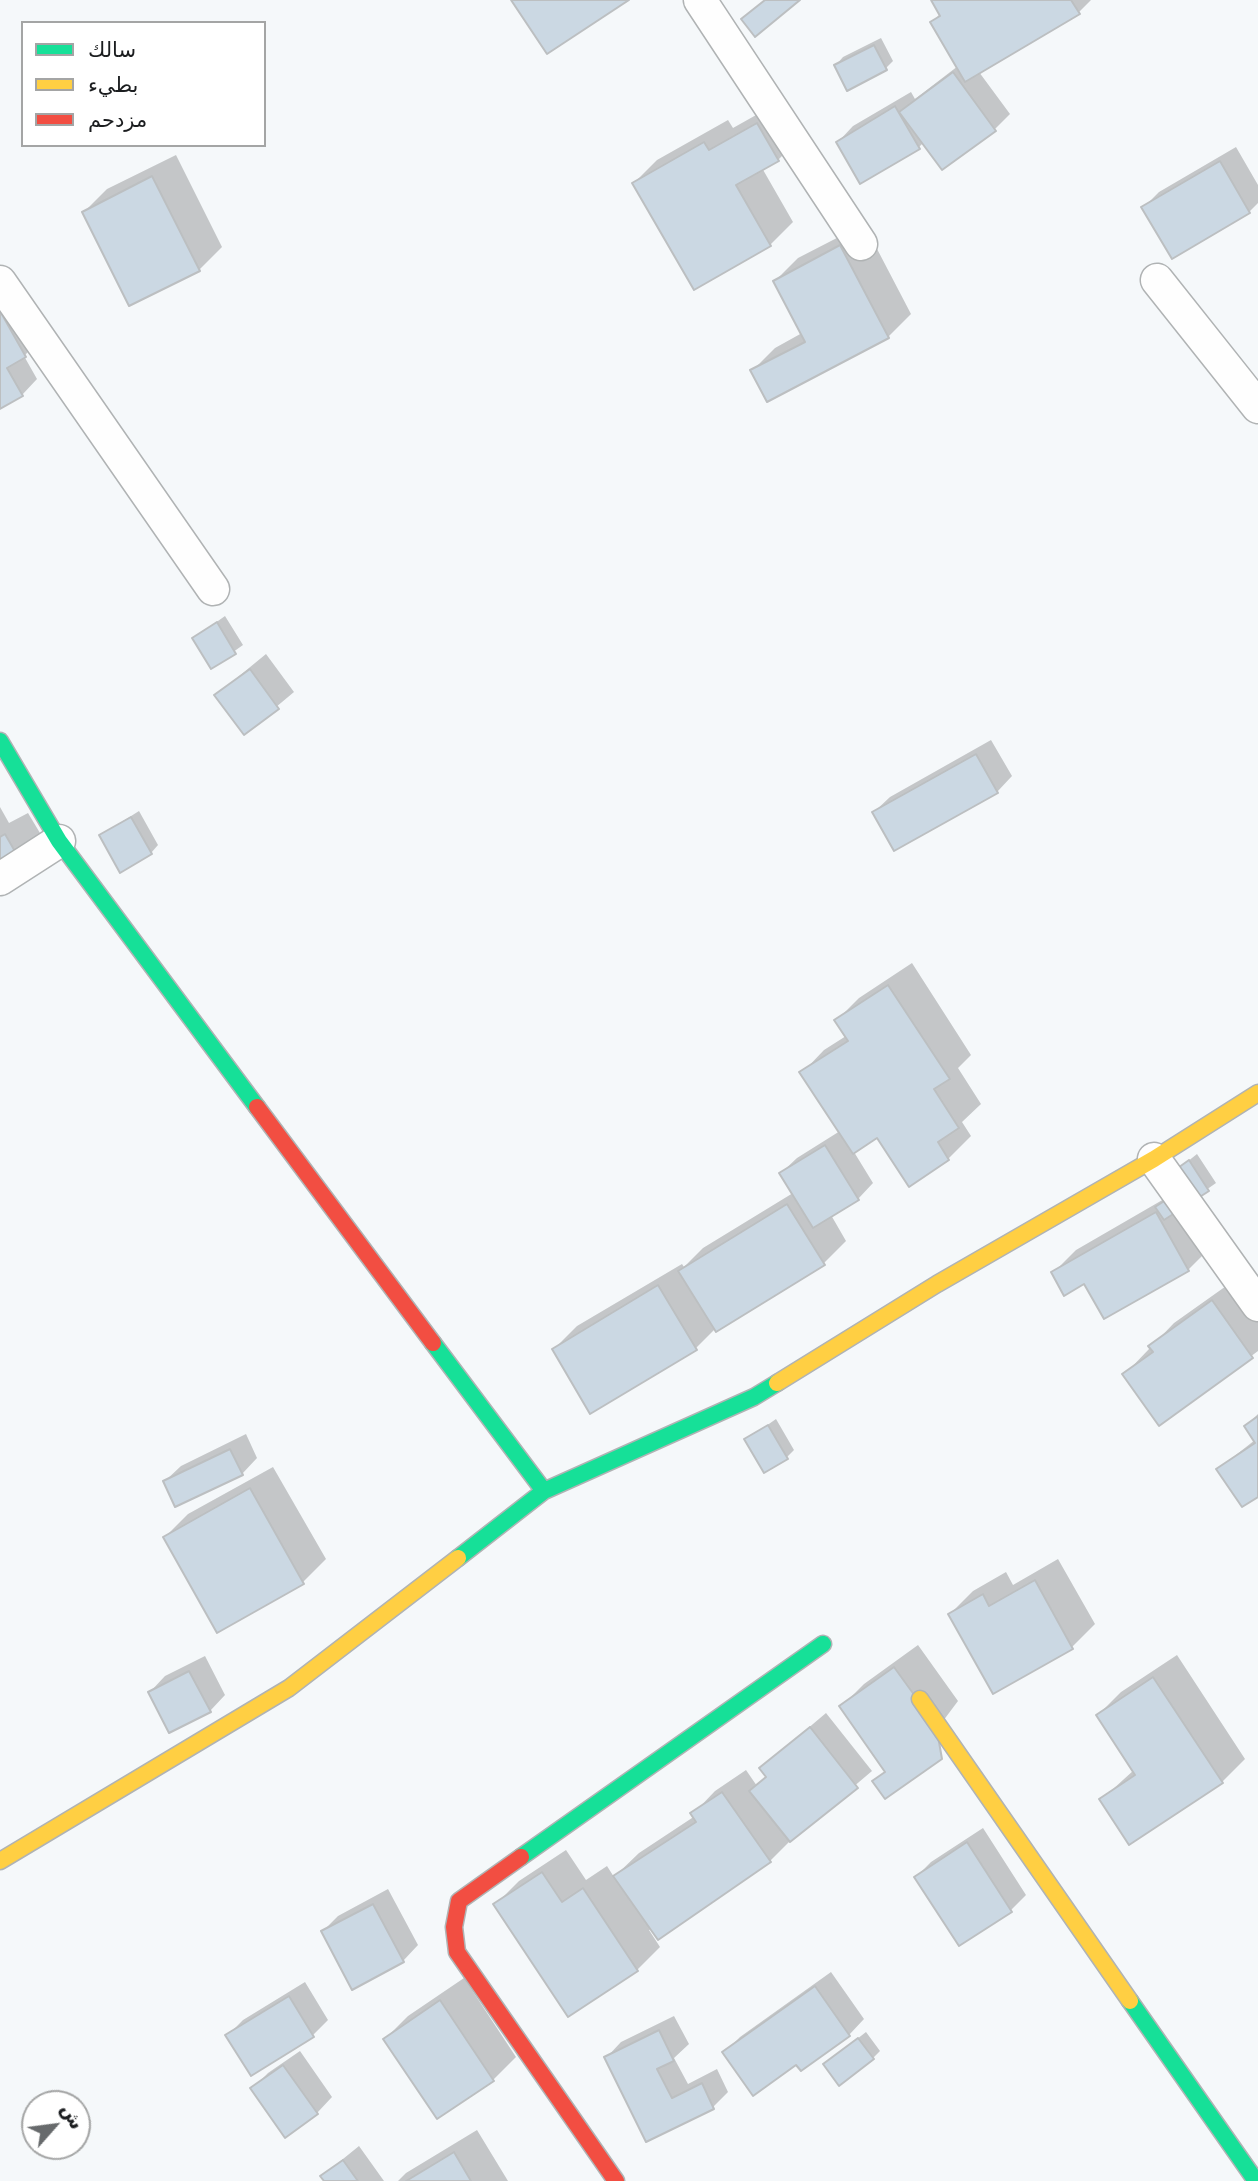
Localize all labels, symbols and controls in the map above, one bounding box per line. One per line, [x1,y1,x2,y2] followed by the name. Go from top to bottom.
[21,21,266,147] legend
[88,38,136,62] text: سالك
[88,73,138,97] text: بطيء
[88,108,147,132] text: مزدحم
[21,2090,91,2160] north arrow
[57,2099,89,2133] text: ش

